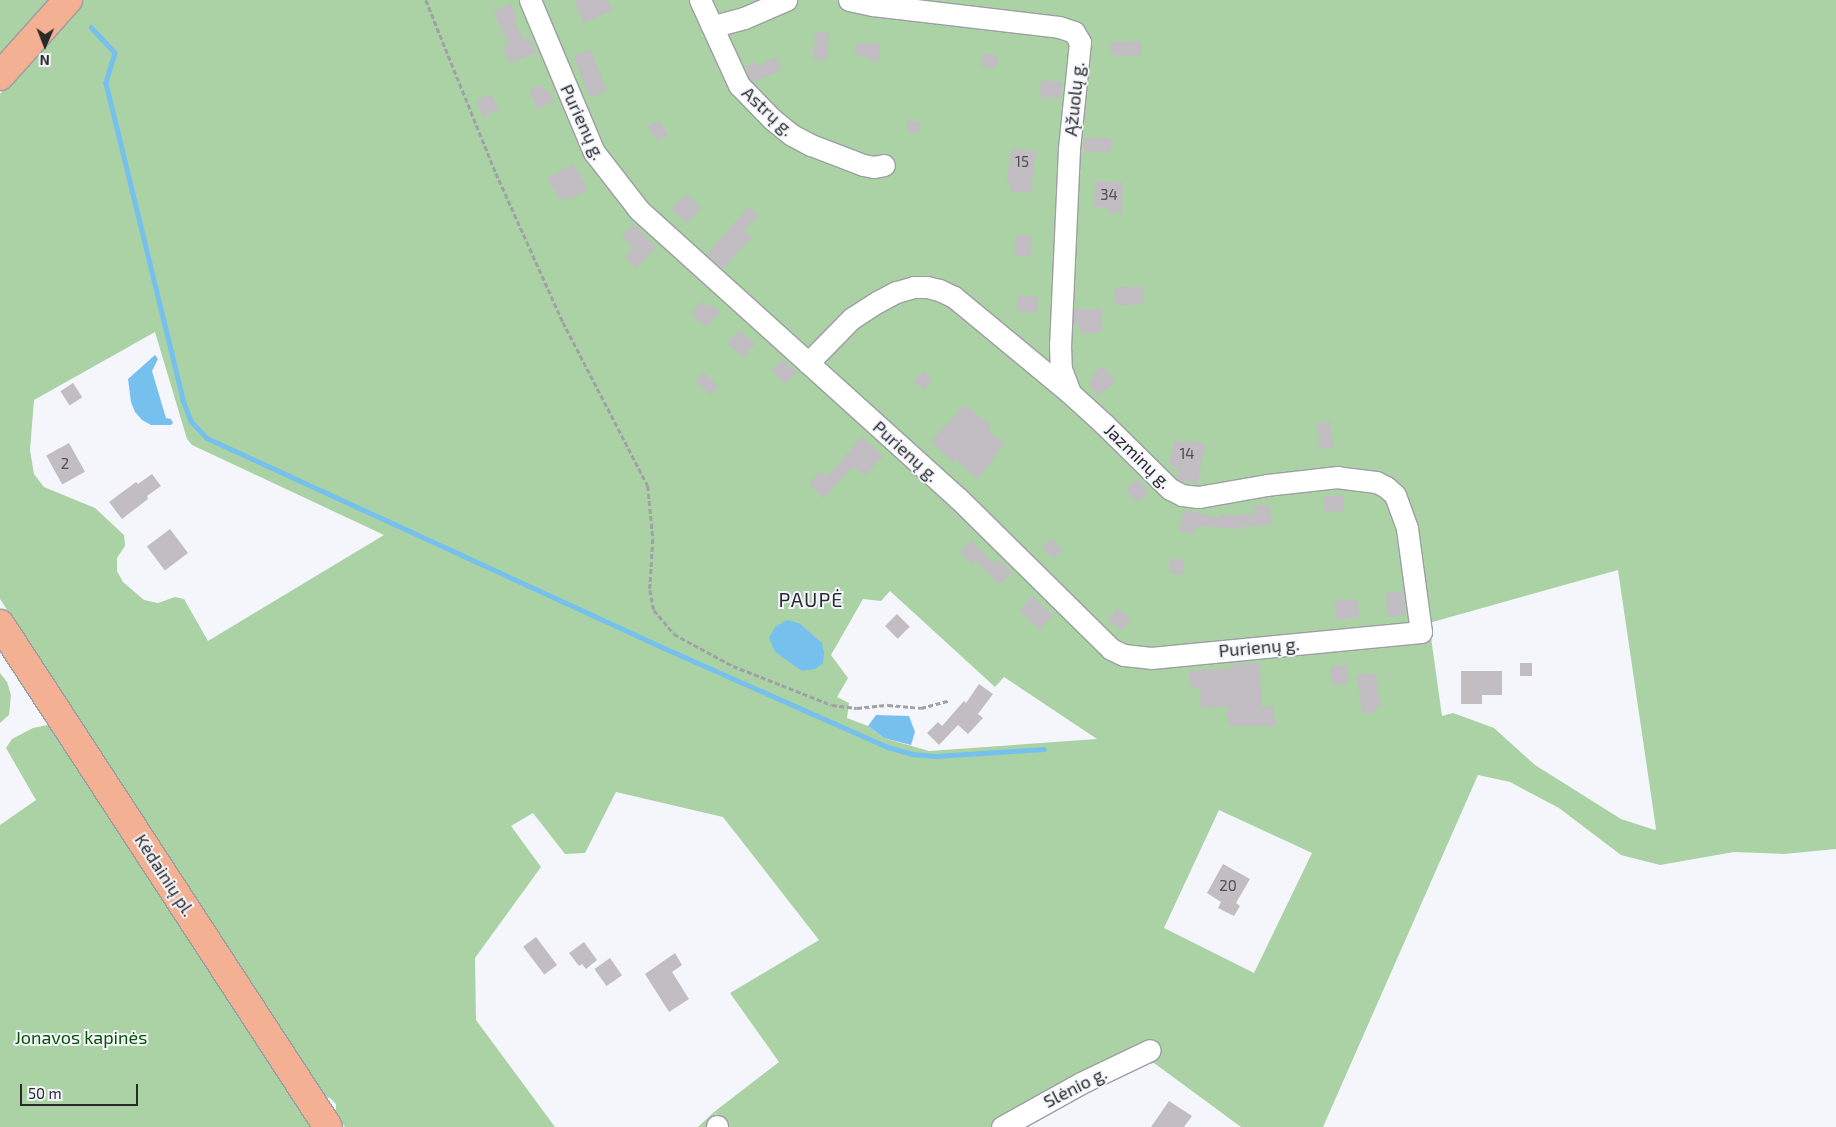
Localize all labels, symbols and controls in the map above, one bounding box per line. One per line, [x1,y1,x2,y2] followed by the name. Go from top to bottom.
[20,20,70,70] north arrow
[40,52,50,69] text: N
[1059,61,1089,137] street label: Ąžuolų g.
[556,81,610,163] street label: Purienų g.
[738,82,798,140] street label: Astrų g.
[1015,153,1029,171] house number: 15
[1100,186,1118,204] house number: 34
[869,416,943,486] street label: Purienų g.
[1100,419,1176,493] street label: Jazminų g.
[1179,445,1195,463] house number: 14
[61,455,69,473] house number: 2
[778,587,844,611] district label: PAUPĖ
[1218,633,1300,661] street label: Purienų g.
[130,830,200,920] street label: Kėdainių pl.
[1219,877,1237,895] house number: 20
[15,1026,147,1048] park label: Jonavos kapinės
[1040,1062,1110,1112] street label: Slėnio g.
[22,1074,140,1106] scale bar
[28,1084,62,1102] text: 50 m

